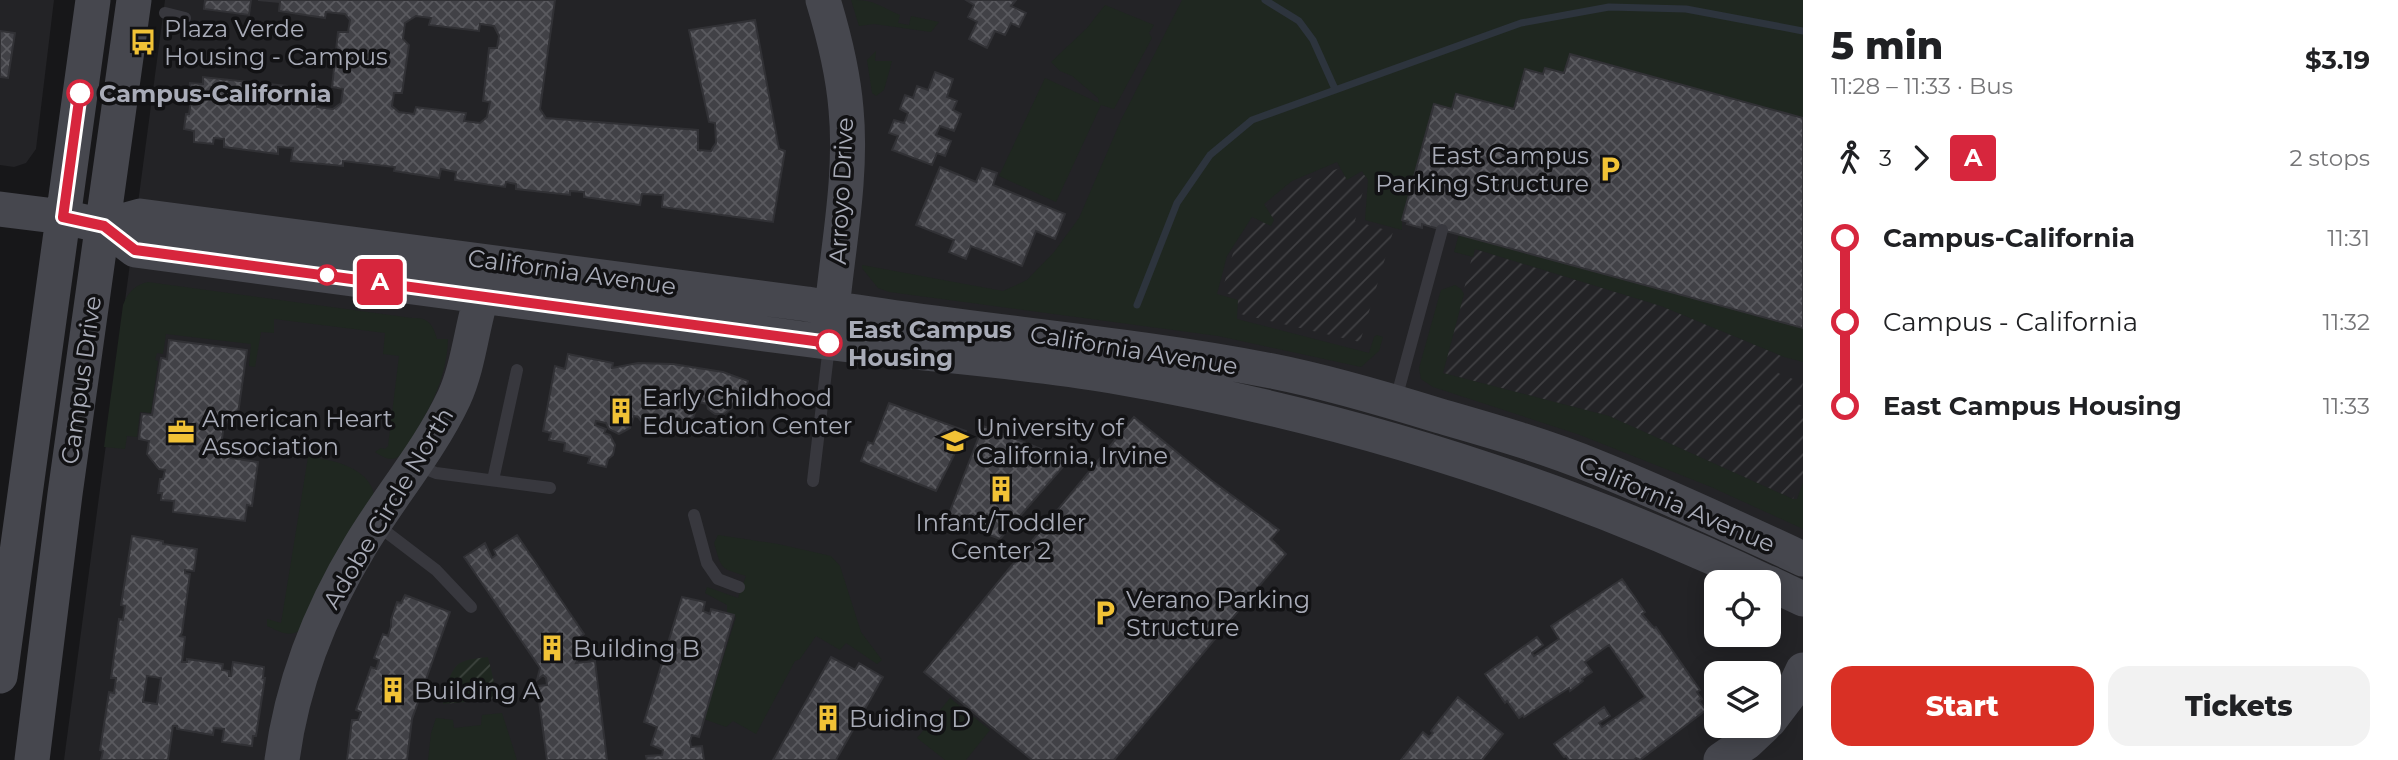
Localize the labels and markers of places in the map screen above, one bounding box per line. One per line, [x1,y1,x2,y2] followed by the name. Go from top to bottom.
[164,14,388,71] place label: Plaza Verde Housing - Campus
[128,27,158,57] bus stop icon: Plaza Verde Housing - Campus
[99,79,332,108] place label: Campus-California
[67,80,93,106] marker: Campus-California
[1375,141,1589,198] place label: East Campus Parking Structure
[1595,154,1625,184] parking icon: East Campus Parking Structure
[317,265,337,285] unlabelled marker
[848,315,1012,372] place label: East Campus Housing
[816,330,842,356] marker: East Campus Housing
[642,383,852,440] place label: Early Childhood Education Center
[606,396,636,426] building icon: Early Childhood Education Center
[202,404,393,461] place label: American Heart Association
[976,413,1168,470] place label: University of California, Irvine
[166,417,196,447] office icon: American Heart Association
[940,426,970,456] school or university icon: University of California, Irvine
[986,474,1016,504] building icon: Infant/Toddler Center 2
[916,508,1086,565] place label: Infant/Toddler Center 2
[1126,585,1310,642] place label: Verano Parking Structure
[1090,598,1120,628] parking icon: Verano Parking Structure
[537,633,567,663] building icon: Building B
[573,634,700,663] place label: Building B
[378,675,408,705] building icon: Building A
[414,676,541,705] place label: Building A
[813,703,843,733] building icon: Buiding D
[849,704,971,733] place label: Buiding D

